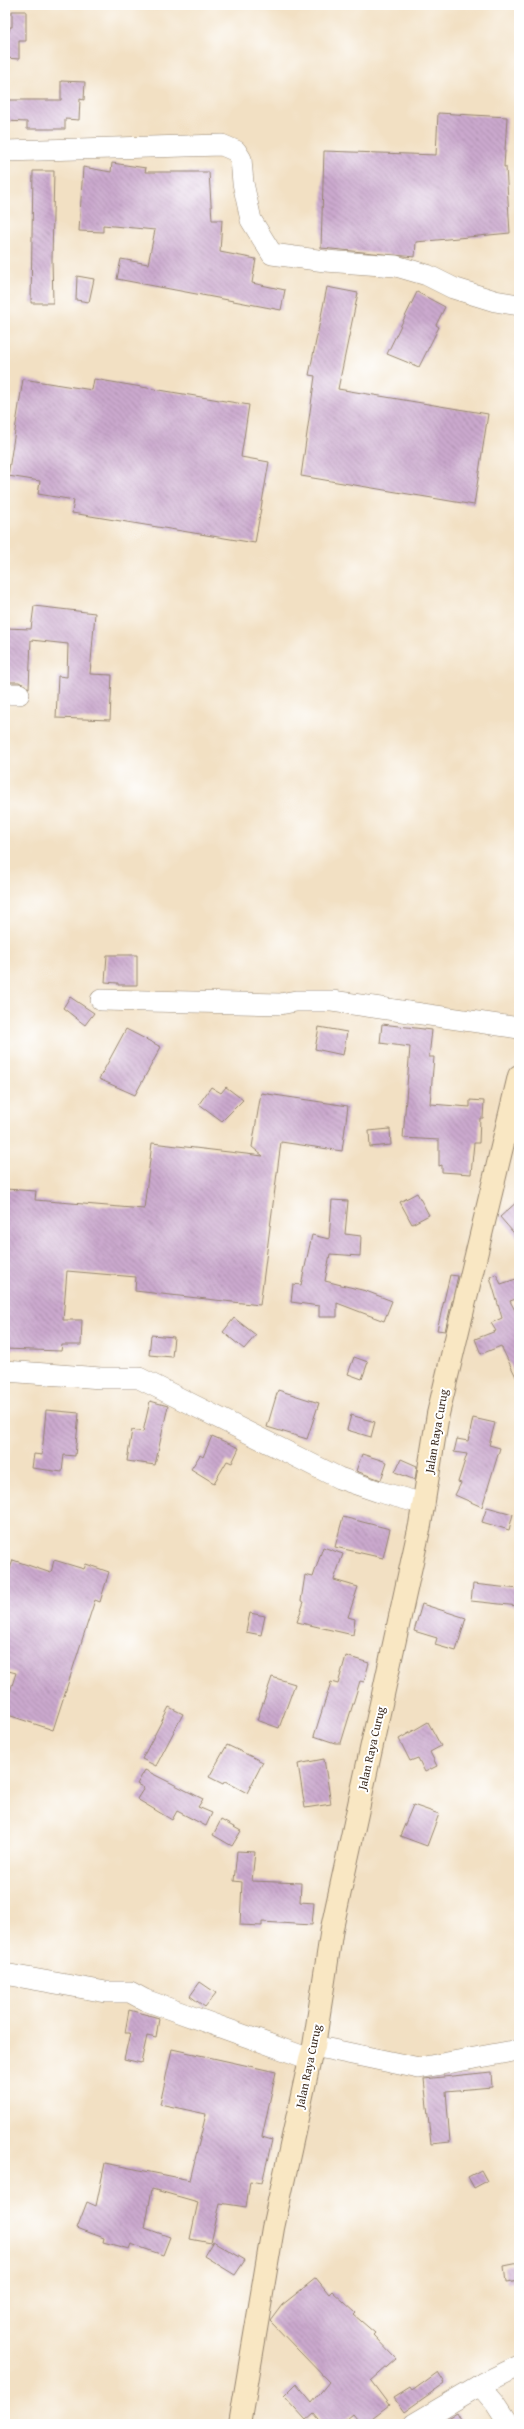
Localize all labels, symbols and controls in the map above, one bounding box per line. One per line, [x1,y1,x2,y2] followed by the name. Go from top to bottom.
[420,1388,452,1476] street label: Jalan Raya Curug
[353,1705,389,1793] street label: Jalan Raya Curug
[290,2023,325,2111] street label: Jalan Raya Curug

